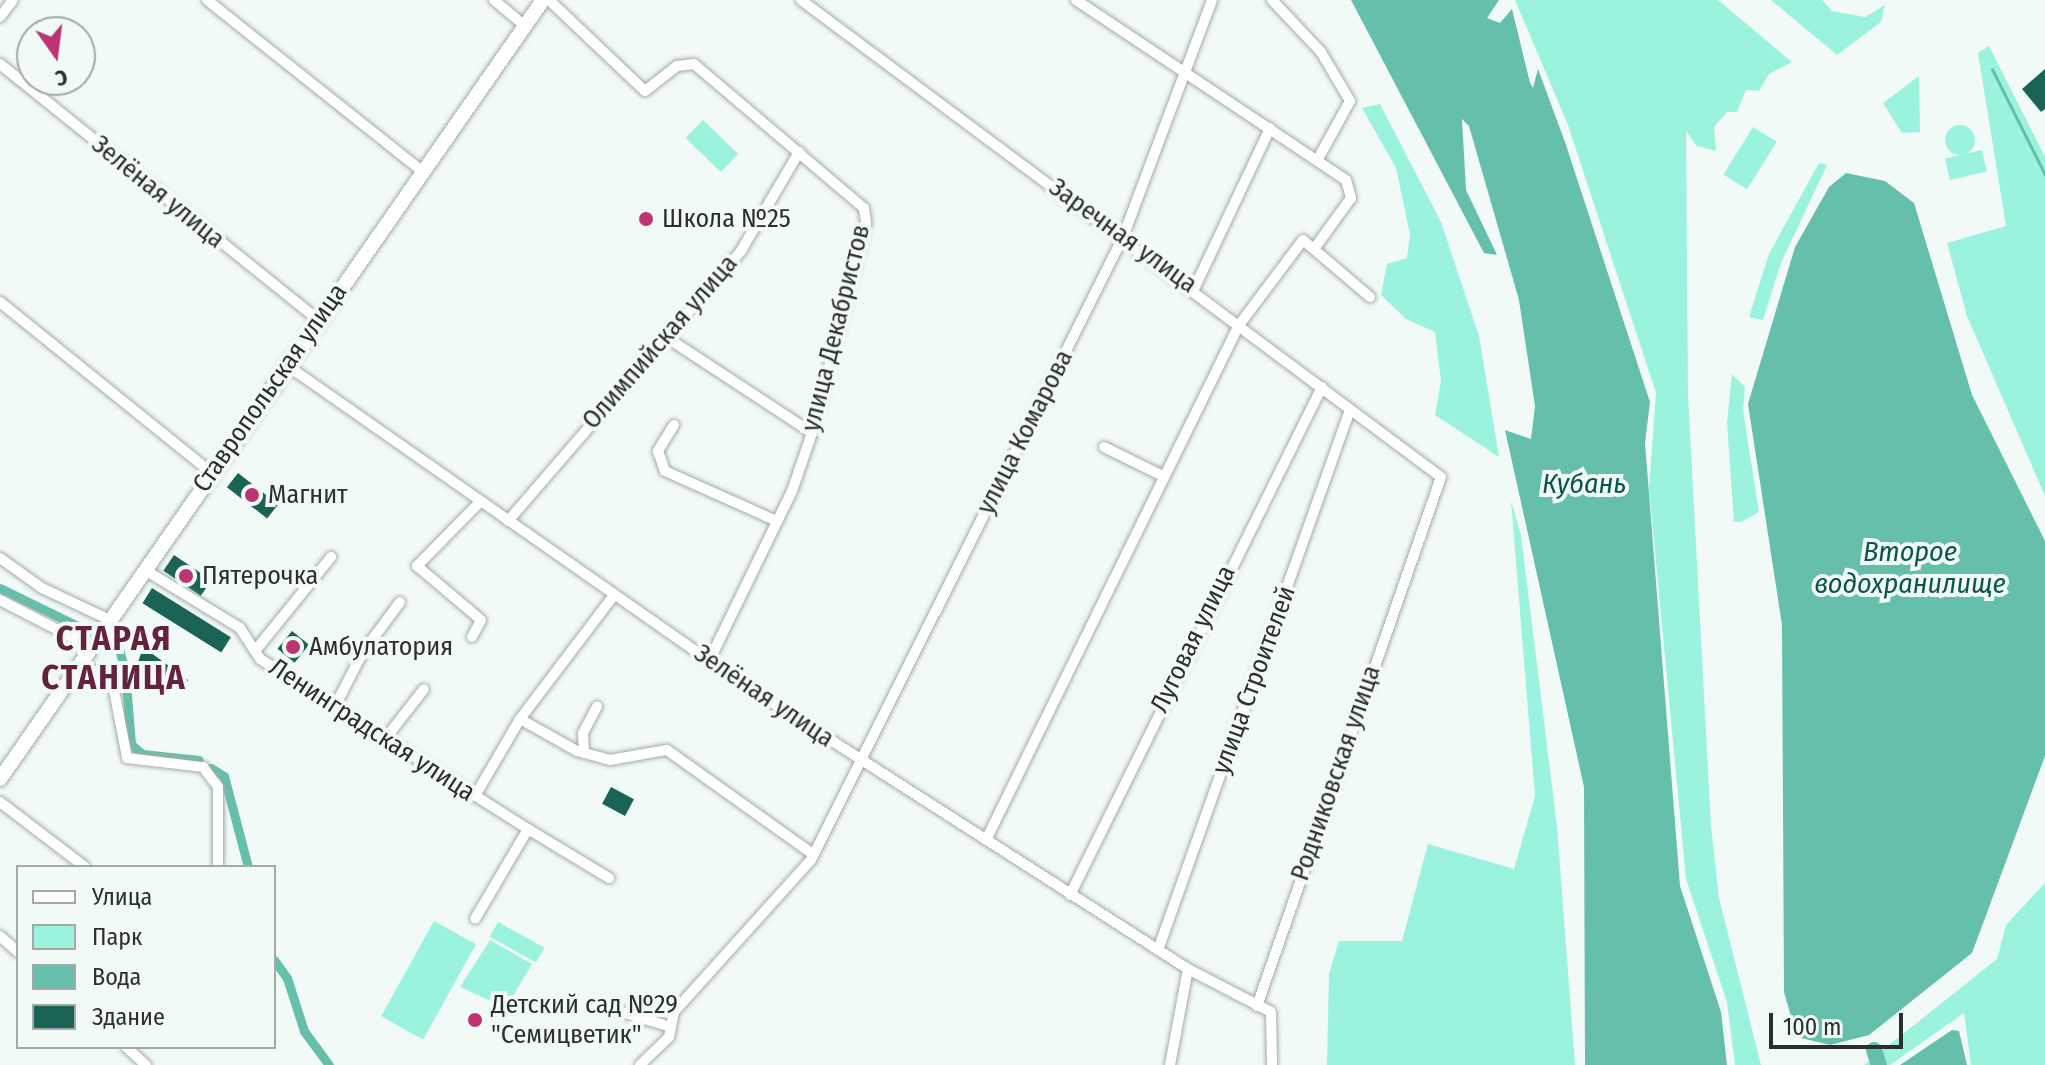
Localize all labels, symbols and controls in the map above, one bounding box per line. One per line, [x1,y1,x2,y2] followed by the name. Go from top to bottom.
[16,16,96,96] north arrow
[53,63,70,92] text: С
[85,129,231,255] street label: Зелёная улица
[1043,172,1203,300] street label: Заречная улица
[662,203,791,235] place label: Школа №25
[637,210,655,228] marker: Школа №25
[795,221,877,435] street label: улица Декабристов
[576,248,744,436] street label: Олимпийская улица
[186,278,354,498] street label: Ставропольская улица
[970,345,1080,519] street label: улица Комарова
[1542,467,1626,501] water label: Кубань
[268,479,348,511] place label: Магнит
[243,486,261,504] marker: Магнит
[1814,535,2006,601] water label: Второе водохранилище
[202,560,318,592] place label: Пятерочка
[1144,560,1242,718] street label: Луговая улица
[177,567,195,585] marker: Пятерочка
[1206,582,1302,778] street label: улица Строителей
[41,618,187,698] district label: СТАРАЯ СТАНИЦА
[309,631,453,663] place label: Амбулатория
[284,638,302,656] marker: Амбулатория
[688,638,840,754] street label: Зелёная улица
[263,652,481,808] street label: Ленинградская улица
[1285,661,1387,885] street label: Родниковская улица
[16,865,276,1049] legend
[92,883,152,911] text: Улица
[92,923,142,951] text: Парк
[92,963,141,991] text: Вода
[491,989,678,1050] place label: Детский сад №29 "Семицветик"
[1773,997,1907,1047] scale bar
[92,1003,165,1031] text: Здание
[466,1011,484,1029] marker: Детский сад №29 "Семицветик"
[1783,1013,1841,1041] text: 100 m

